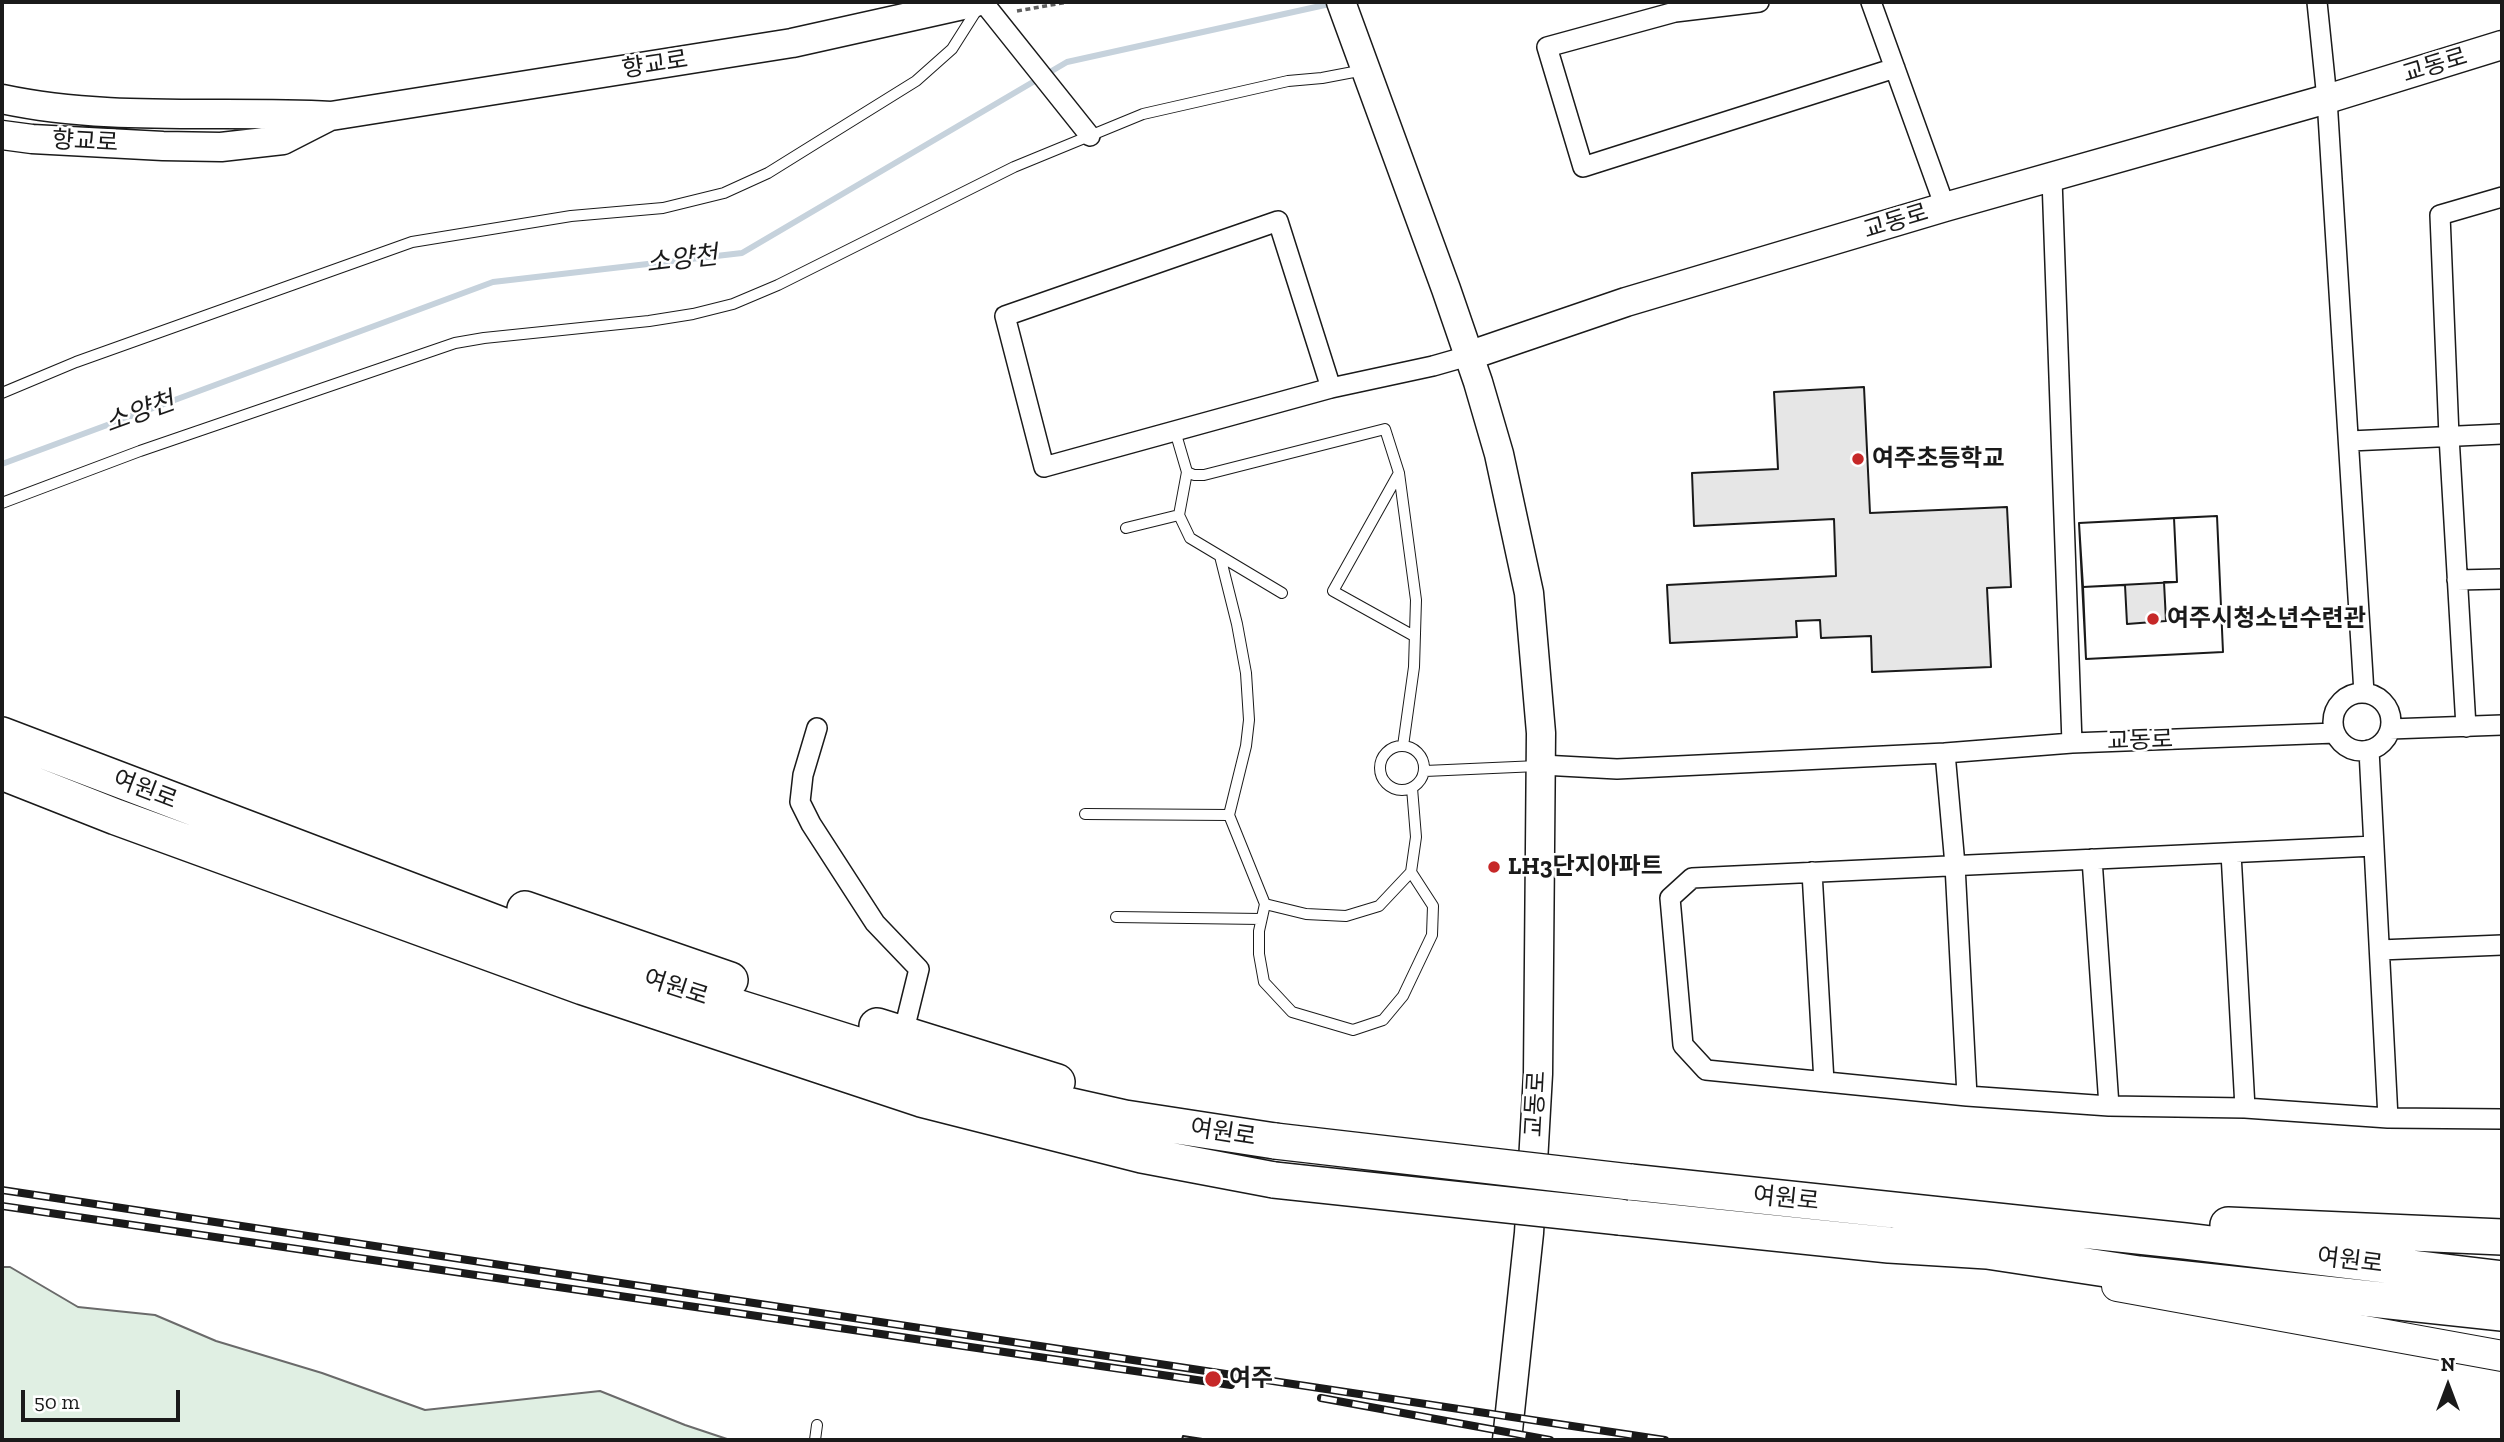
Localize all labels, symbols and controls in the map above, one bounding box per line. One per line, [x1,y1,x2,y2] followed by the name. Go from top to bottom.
[2399,43,2471,89] street label: 교동로
[620,46,690,84] street label: 향교로
[51,126,119,158] street label: 향교로
[1860,199,1932,245] street label: 교동로
[644,240,720,280] water label: 소양천
[101,386,179,440] water label: 소양천
[1872,445,2004,473] place label: 여주초등학교
[1850,451,1866,467] marker: 여주초등학교
[2167,605,2366,633] place label: 여주시청소년수련관
[2145,611,2161,627] marker: 여주시청소년수련관
[2106,725,2174,757] street label: 교동로
[109,765,181,815] street label: 여원로
[1508,853,1663,881] place label: LH3단지아파트
[1486,859,1502,875] marker: LH3단지아파트
[640,964,712,1012] street label: 여원로
[1520,1070,1552,1138] street label: 교동로
[1188,1114,1258,1152] street label: 여원로
[1752,1181,1820,1217] street label: 여원로
[2315,1243,2385,1279] street label: 여원로
[2413,1351,2483,1421] north arrow
[2441,1353,2455,1376] text: N
[1229,1365,1273,1393] place label: 여주
[1203,1369,1223,1389] marker: 여주
[24,1376,184,1420] scale bar
[34,1389,80,1414] text: 50 m

